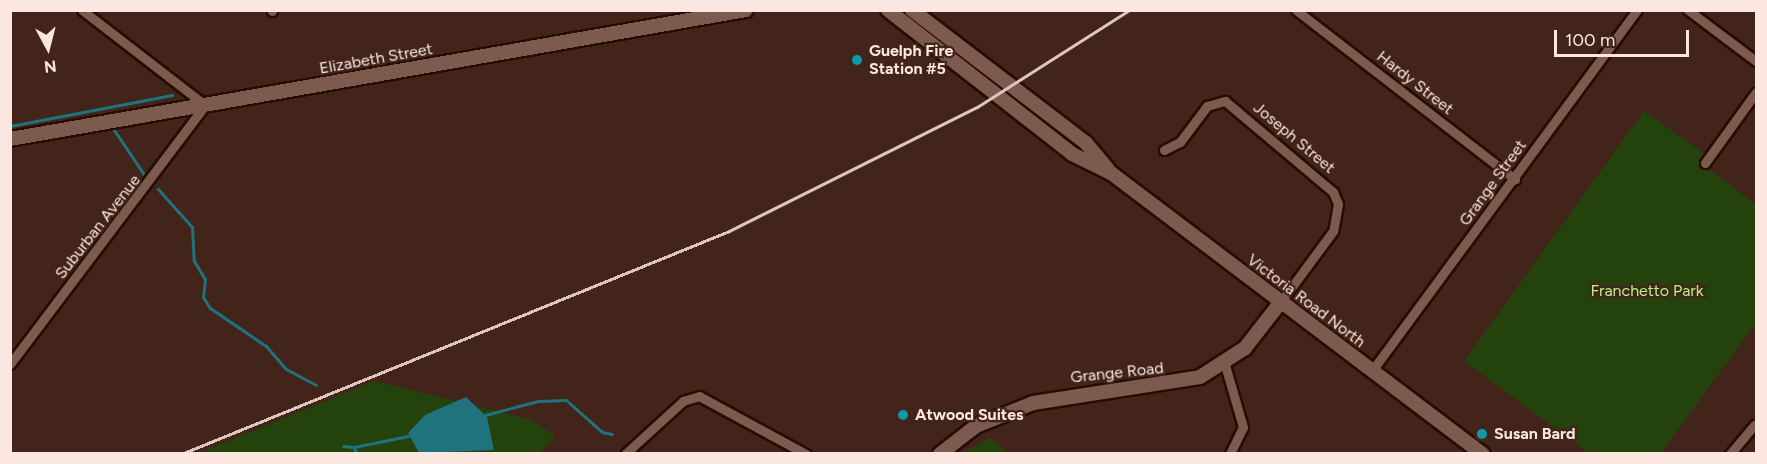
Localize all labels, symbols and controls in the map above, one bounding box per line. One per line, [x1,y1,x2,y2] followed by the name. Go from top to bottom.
[18,18,78,78] north arrow
[1557,18,1692,56] scale bar
[1565,29,1615,51] text: 100 m
[318,40,434,78] street label: Elizabeth Street
[869,41,953,79] place label: Guelph Fire Station #5
[1373,47,1457,119] street label: Hardy Street
[850,53,864,67] marker: Guelph Fire Station #5
[43,56,58,77] text: N
[1249,98,1339,178] street label: Joseph Street
[1455,136,1531,230] street label: Grange Street
[51,171,145,283] street label: Suburban Avenue
[1243,250,1369,352] street label: Victoria Road North
[1590,281,1704,301] park label: Franchetto Park
[1069,359,1165,387] street label: Grange Road
[915,405,1023,425] place label: Atwood Suites
[896,408,910,422] marker: Atwood Suites
[1494,424,1576,444] place label: Susan Bard
[1475,427,1489,441] marker: Susan Bard

